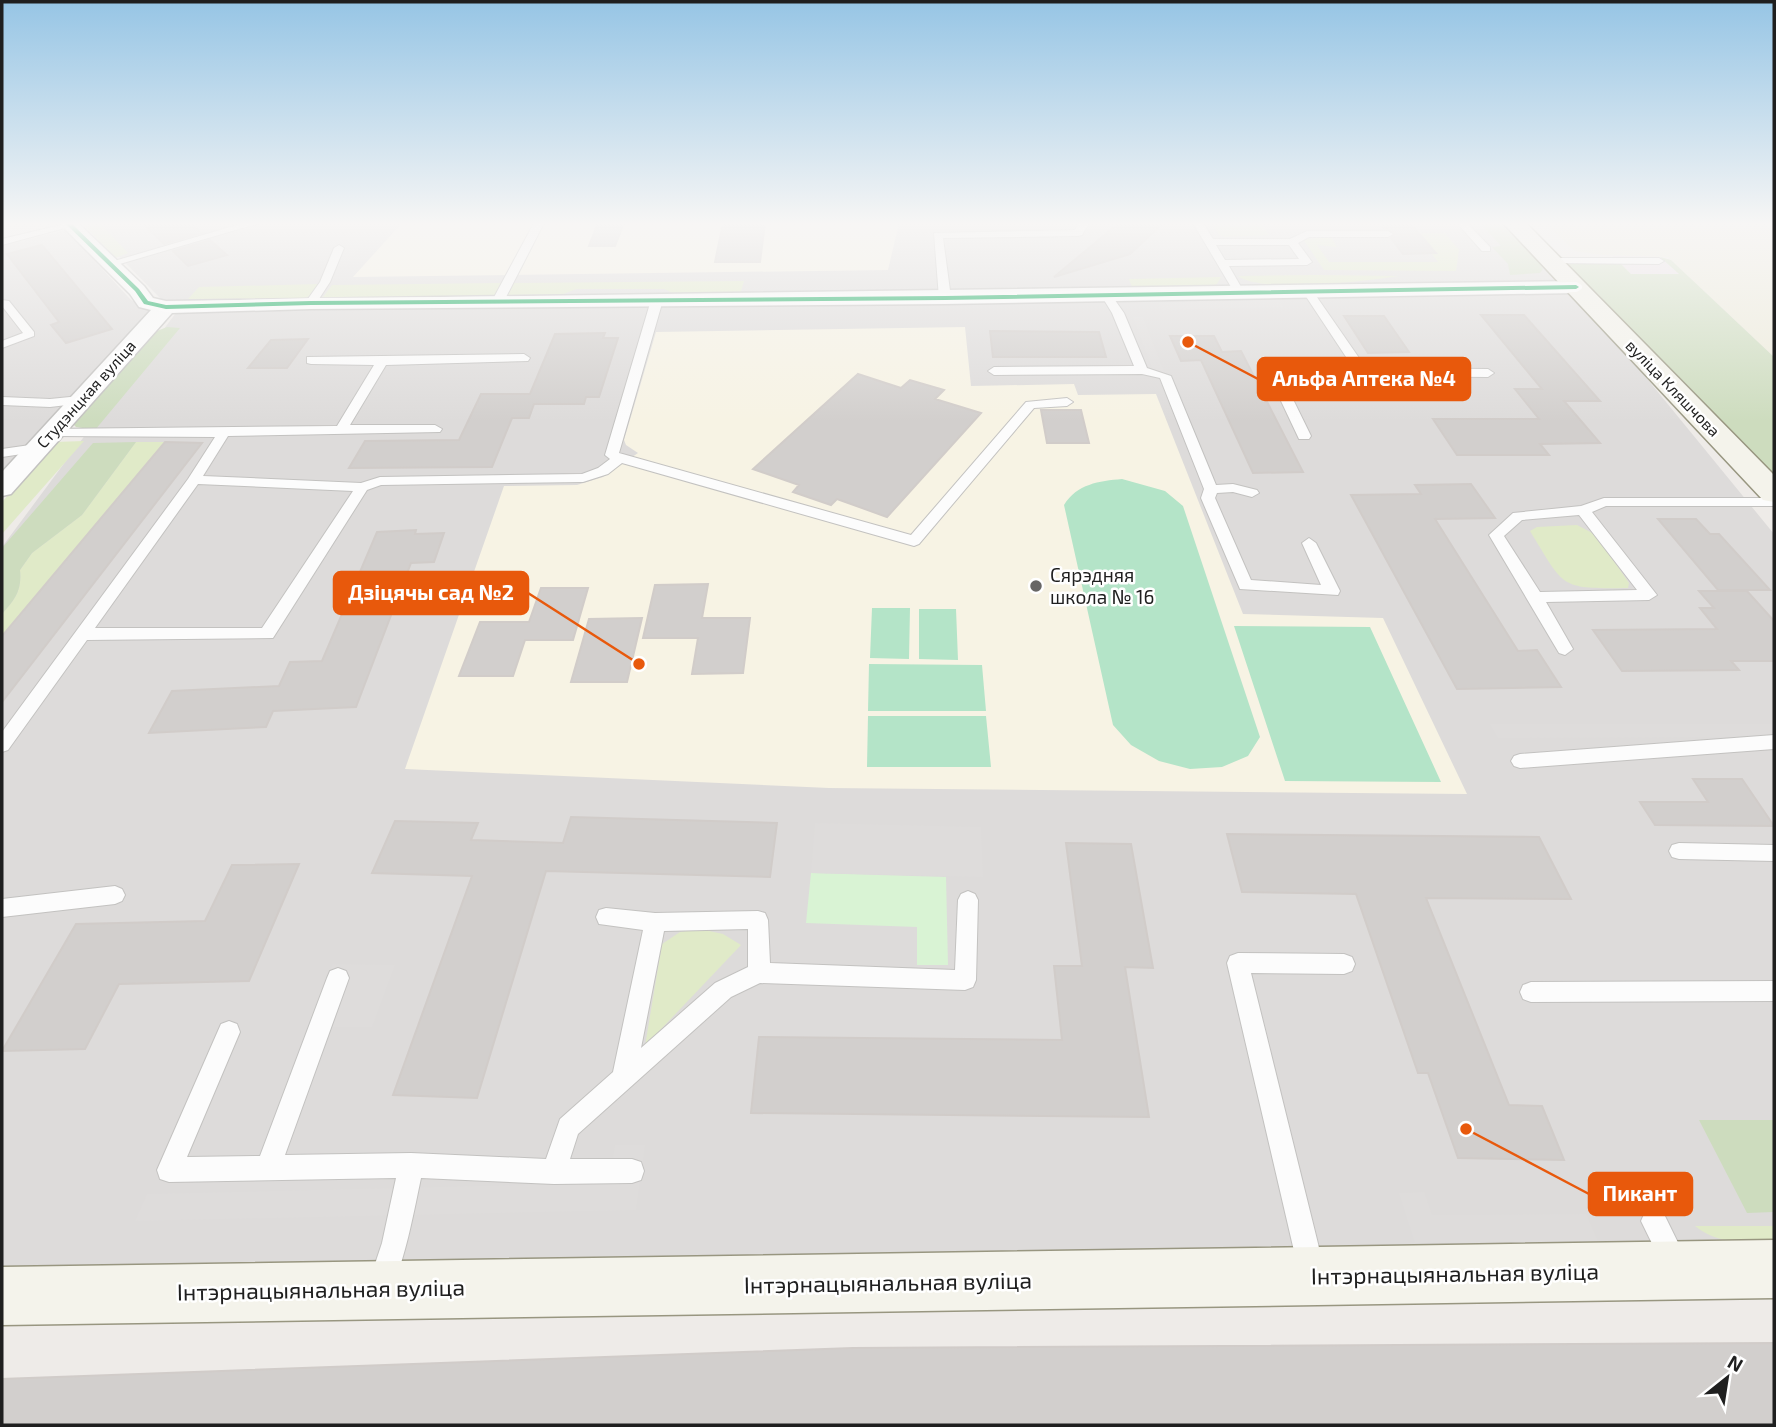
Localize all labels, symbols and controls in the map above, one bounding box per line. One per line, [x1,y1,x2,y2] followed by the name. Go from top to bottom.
[1622,335,1724,441] street label: вуліца Кляшчова
[32,336,140,452] street label: Студэнцкая вуліца
[1258,358,1470,400] callout: Альфа Аптека №4
[1272,365,1456,390] text: Альфа Аптека №4
[1050,563,1154,608] place label: Сярэдняя школа № 16
[334,572,528,614] callout: Дзіцячы сад №2
[1028,578,1044,594] marker: Сярэдняя школа № 16
[348,579,514,604] text: Дзіцячы сад №2
[1589,1173,1692,1215] callout: Пикант
[1603,1180,1678,1205] text: Пикант
[1311,1256,1599,1291] street label: Інтэрнацыянальная вуліца
[744,1265,1032,1300] street label: Інтэрнацыянальная вуліца
[177,1272,465,1307] street label: Інтэрнацыянальная вуліца
[1692,1343,1762,1413] north arrow
[1724,1349,1747,1376] text: N

